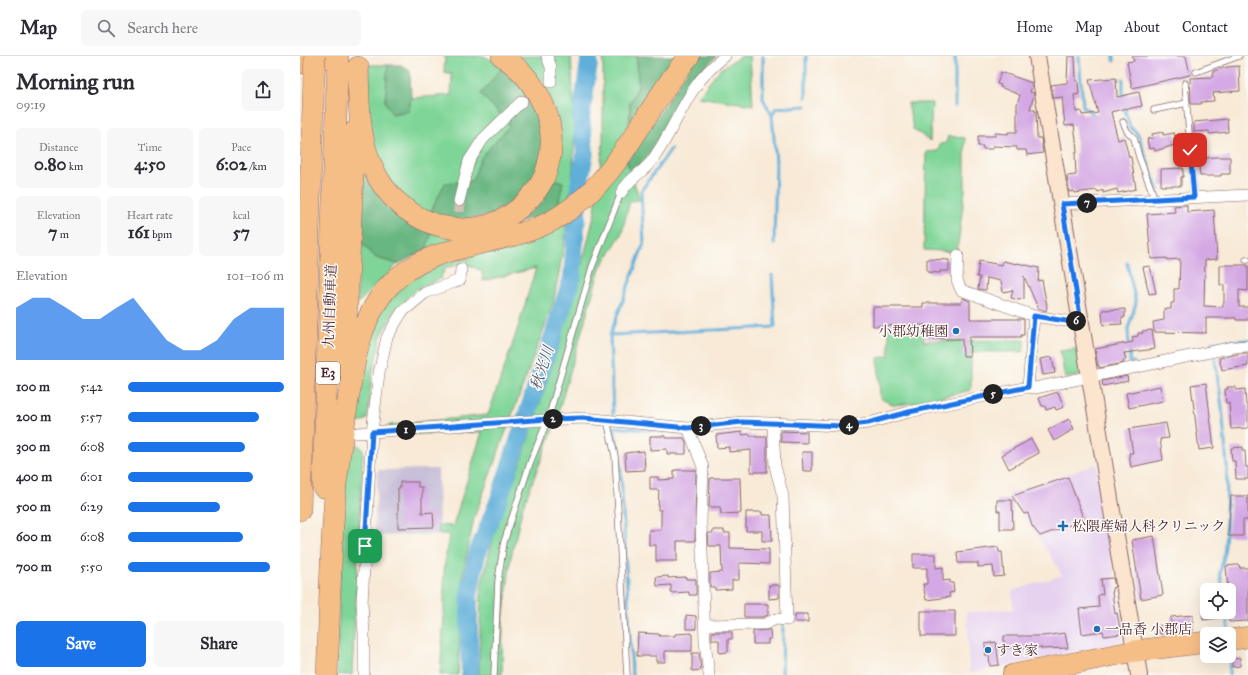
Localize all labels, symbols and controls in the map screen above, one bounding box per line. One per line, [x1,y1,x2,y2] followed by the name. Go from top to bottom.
[81,10,361,46] search box
[20,16,57,39] text: Map
[95,17,117,39] icon: search
[127,19,198,37] text: Search here
[1016,19,1053,36] text: Home
[1075,19,1102,36] text: Map
[1124,19,1160,36] text: About
[1182,19,1228,36] text: Contact
[16,68,135,95] text: Morning run
[242,69,284,111] button: share
[16,97,46,113] text: 09:19
[1173,133,1207,167] pin
[1179,139,1201,161] icon: check
[39,141,78,154] text: Distance
[138,141,162,154] text: Time
[231,141,251,154] text: Pace
[34,154,66,175] text: 0.80
[134,154,166,175] text: 4:50
[216,154,247,175] text: 6:02
[66,160,83,173] text: km
[247,160,267,173] text: /km
[1077,193,1097,213] pin: 7
[1084,196,1090,209] text: 7
[37,209,81,222] text: Elevation
[127,209,173,222] text: Heart rate
[233,209,250,222] text: kcal
[48,222,57,243] text: 7
[128,222,150,243] text: 161
[233,222,250,243] text: 57
[57,228,69,241] text: m
[150,228,172,241] text: bpm
[320,264,340,348] street label: 九州自動車道
[16,268,68,284] text: Elevation
[226,268,284,284] text: 101–106 m
[1066,311,1086,331] pin: 6
[1073,314,1079,327] text: 6
[878,323,948,340] place label: 小郡幼稚園
[951,326,961,336] marker: 小郡幼稚園
[526,342,558,392] water label: 秋光川
[316,362,340,384] road number: E3
[16,379,50,395] text: 100 m
[80,379,103,395] text: 5:42
[983,384,1003,404] pin: 5
[990,387,996,400] text: 5
[16,409,51,425] text: 200 m
[80,409,102,425] text: 5:57
[543,409,563,429] pin: 2
[550,412,556,425] text: 2
[839,415,859,435] pin: 4
[691,416,711,436] pin: 3
[846,418,852,431] text: 4
[699,419,703,432] text: 3
[396,420,416,440] pin: 1
[404,423,408,436] text: 1
[16,439,50,455] text: 300 m
[80,439,104,455] text: 6:08
[16,469,52,485] text: 400 m
[80,469,103,485] text: 6:01
[16,499,51,515] text: 500 m
[80,499,103,515] text: 6:29
[1072,518,1225,535] place label: 松隈産婦人科クリニック
[1057,520,1069,532] marker: 松隈産婦人科クリニック
[16,529,52,545] text: 600 m
[80,529,104,545] text: 6:08
[348,529,382,563] pin
[354,535,376,557] icon: arrive
[16,559,52,575] text: 700 m
[80,559,103,575] text: 5:50
[1200,583,1236,663] map controls
[1200,583,1236,619] button: locate
[16,621,146,667] button: Save
[154,621,284,667] button: Share
[1105,621,1192,638] place label: 一品香 小郡店
[1092,624,1102,634] marker: 一品香 小郡店
[1200,627,1236,663] button: layers
[996,642,1038,659] place label: すき家
[983,645,993,655] marker: すき家

